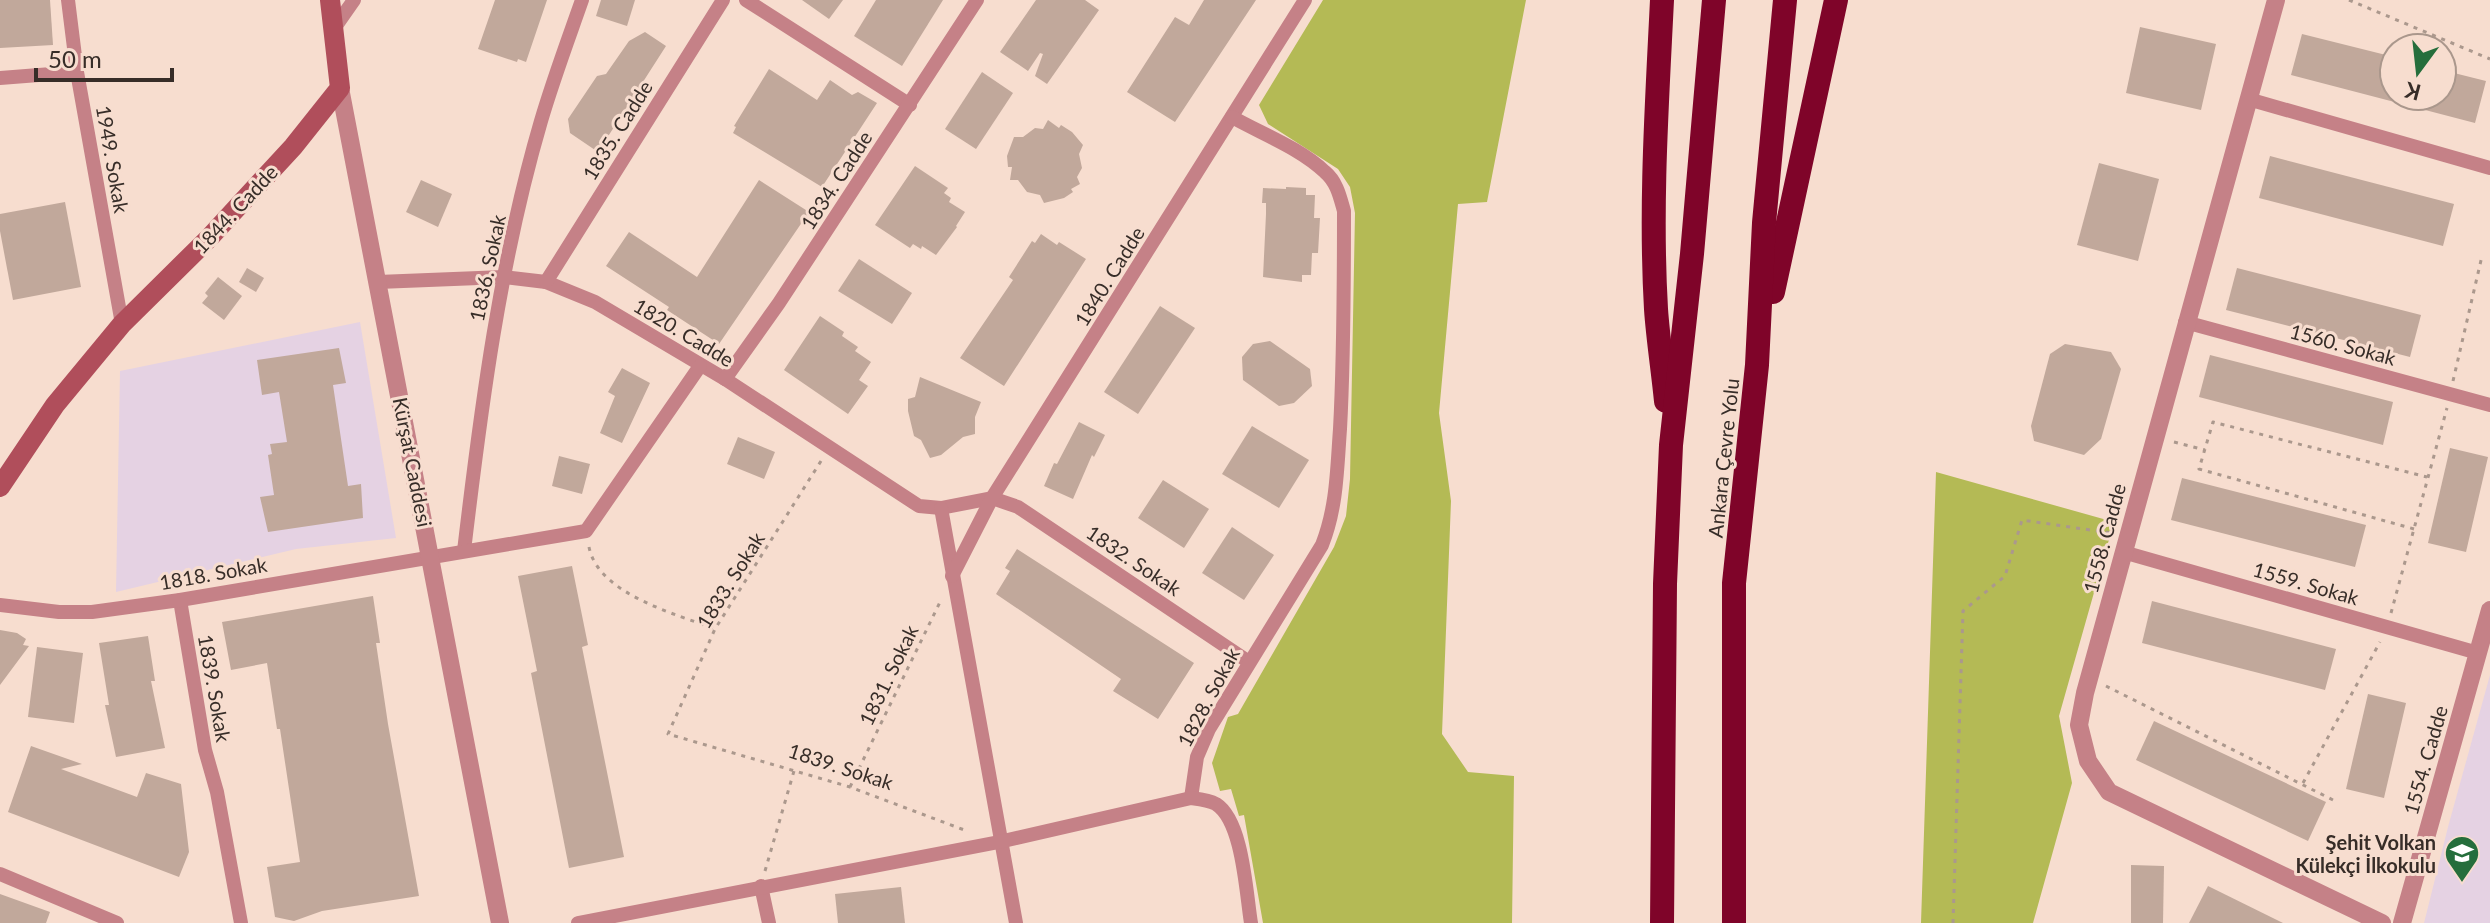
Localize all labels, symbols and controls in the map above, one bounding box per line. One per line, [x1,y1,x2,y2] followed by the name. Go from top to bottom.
[36,32,172,82] scale bar
[2378,32,2458,112] north arrow
[48,44,102,73] text: 50 m
[577,76,657,184] street label: 1835. Cadde
[2401,77,2423,107] text: K
[92,103,134,215] street label: 1949. Sokak
[795,126,877,234] street label: 1834. Cadde
[188,160,282,258] street label: 1844. Cadde
[464,212,510,324] street label: 1836. Sokak
[1069,222,1149,330] street label: 1840. Cadde
[630,293,738,371] street label: 1820. Cadde
[2287,318,2399,370] street label: 1560. Sokak
[1703,377,1743,539] street label: Ankara Çevre Yolu
[389,395,437,529] street label: Kürşat Caddesi
[2078,481,2130,595] street label: 1558. Cadde
[1082,520,1186,601] street label: 1832. Sokak
[691,527,769,632] street label: 1833. Sokak
[157,552,269,594] street label: 1818. Sokak
[2250,556,2362,610] street label: 1559. Sokak
[853,620,923,729] street label: 1831. Sokak
[194,632,236,744] street label: 1839. Sokak
[1172,643,1244,751] street label: 1828. Sokak
[2398,703,2452,817] street label: 1554. Cadde
[786,738,897,794] street label: 1839. Sokak
[2295,830,2436,877] place label: Şehit Volkan Külekçi İlkokulu
[2443,834,2481,884] school or university icon: Şehit Volkan Külekçi İlkokulu

